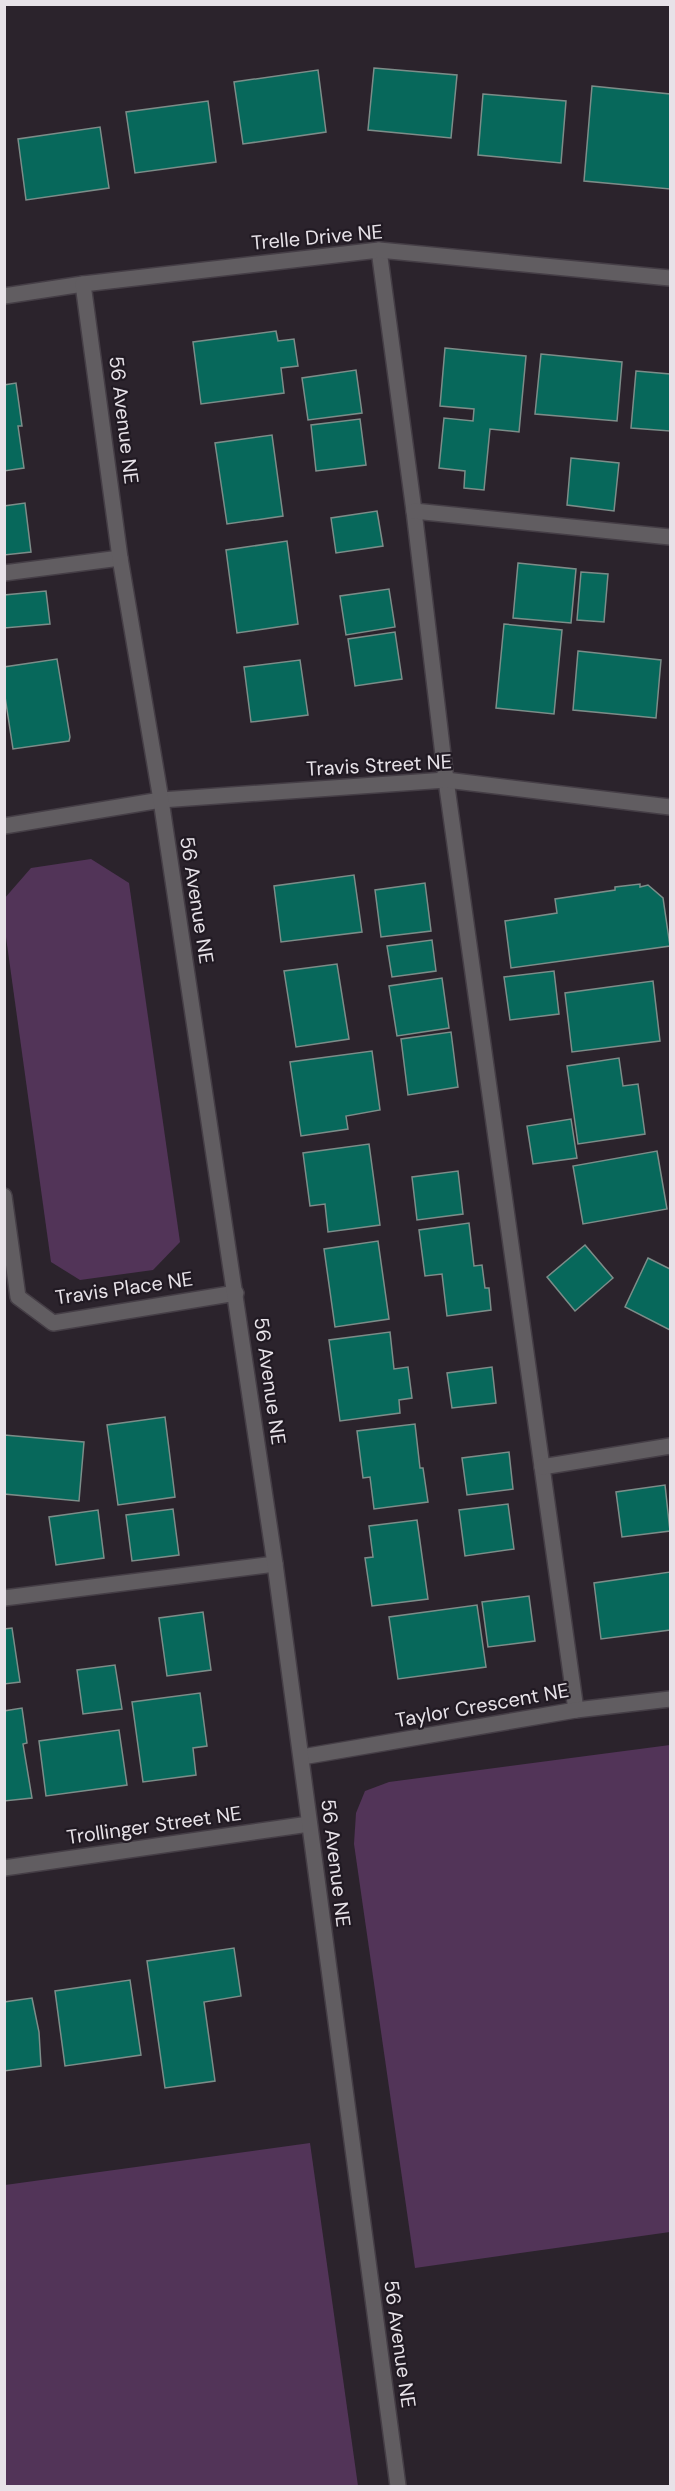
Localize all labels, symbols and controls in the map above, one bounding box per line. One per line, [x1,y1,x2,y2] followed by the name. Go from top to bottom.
[250,218,384,256] street label: Trelle Drive NE
[103,355,145,485] street label: 56 Avenue NE
[306,748,452,782] street label: Travis Street NE
[174,835,220,965] street label: 56 Avenue NE
[53,1265,195,1311] street label: Travis Place NE
[248,1316,292,1446] street label: 56 Avenue NE
[393,1677,571,1733] street label: Taylor Crescent NE
[315,1798,357,1928] street label: 56 Avenue NE
[65,1800,243,1850] street label: Trollinger Street NE
[378,2279,422,2409] street label: 56 Avenue NE

